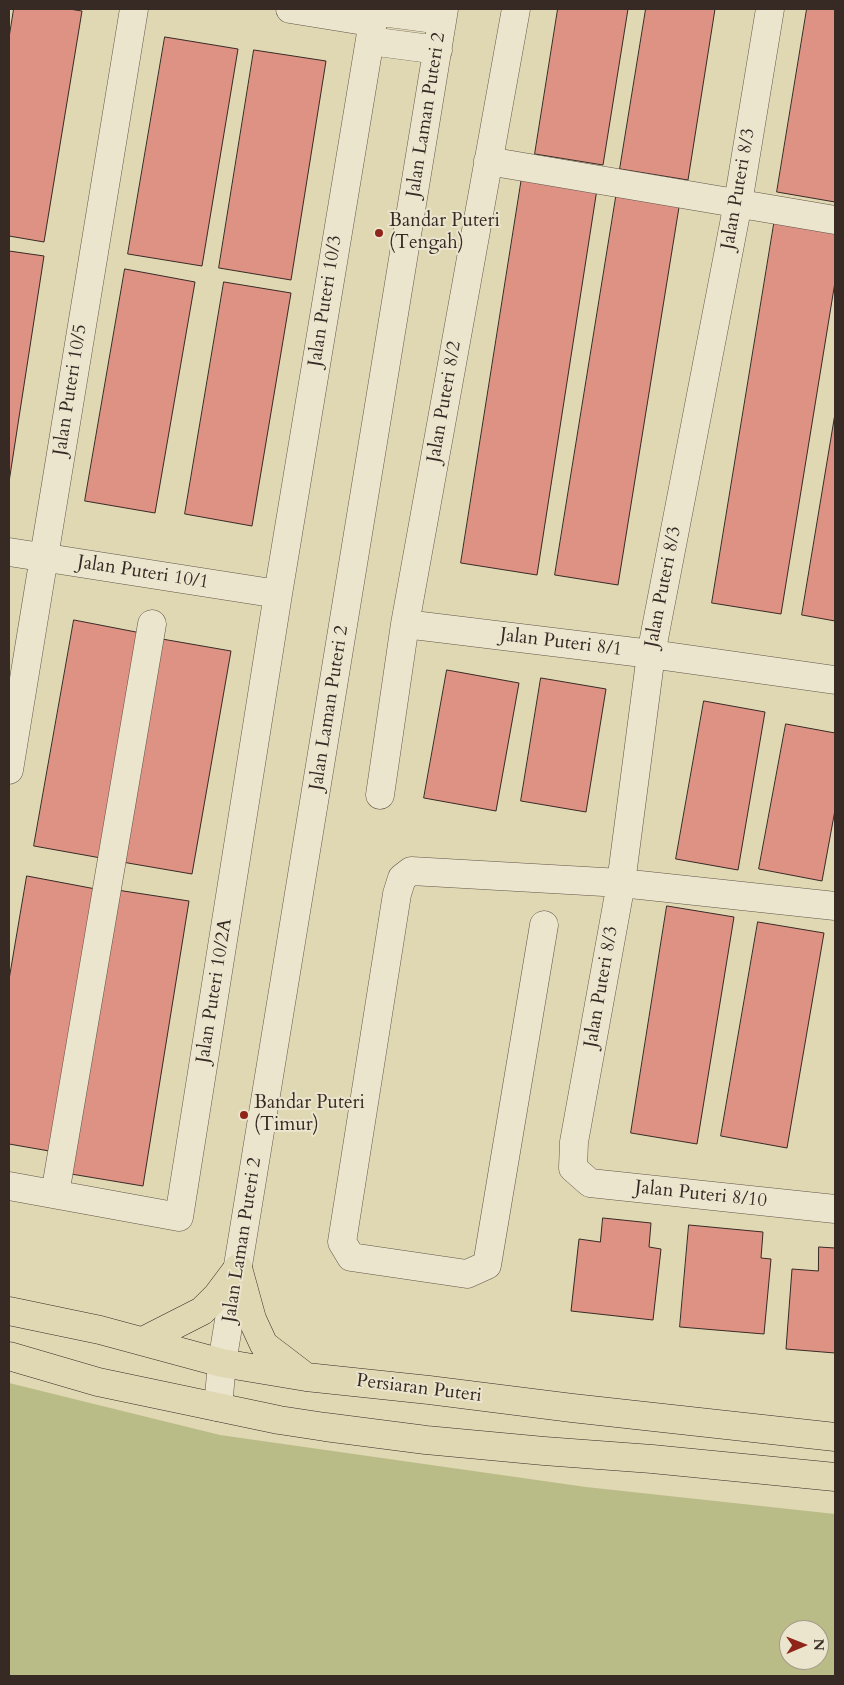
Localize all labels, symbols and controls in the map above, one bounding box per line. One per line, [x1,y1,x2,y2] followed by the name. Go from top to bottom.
[403,31,451,199] street label: Jalan Laman Puteri 2
[717,127,761,251] street label: Jalan Puteri 8/3
[389,211,500,255] place label: Bandar Puteri (Tengah)
[373,227,385,239] marker: Bandar Puteri (Tengah)
[304,234,348,368] street label: Jalan Puteri 10/3
[49,323,93,457] street label: Jalan Puteri 10/5
[423,340,467,464] street label: Jalan Puteri 8/2
[641,525,687,649] street label: Jalan Puteri 8/3
[76,551,210,595] street label: Jalan Puteri 10/1
[306,624,354,792] street label: Jalan Laman Puteri 2
[499,624,623,662] street label: Jalan Puteri 8/1
[192,917,238,1065] street label: Jalan Puteri 10/2A
[580,925,624,1049] street label: Jalan Puteri 8/3
[254,1093,365,1137] place label: Bandar Puteri (Timur)
[238,1109,250,1121] marker: Bandar Puteri (Timur)
[219,1156,267,1324] street label: Jalan Laman Puteri 2
[634,1177,768,1213] street label: Jalan Puteri 8/10
[355,1370,483,1408] street label: Persiaran Puteri
[779,1620,829,1670] north arrow
[809,1639,828,1651] text: N

